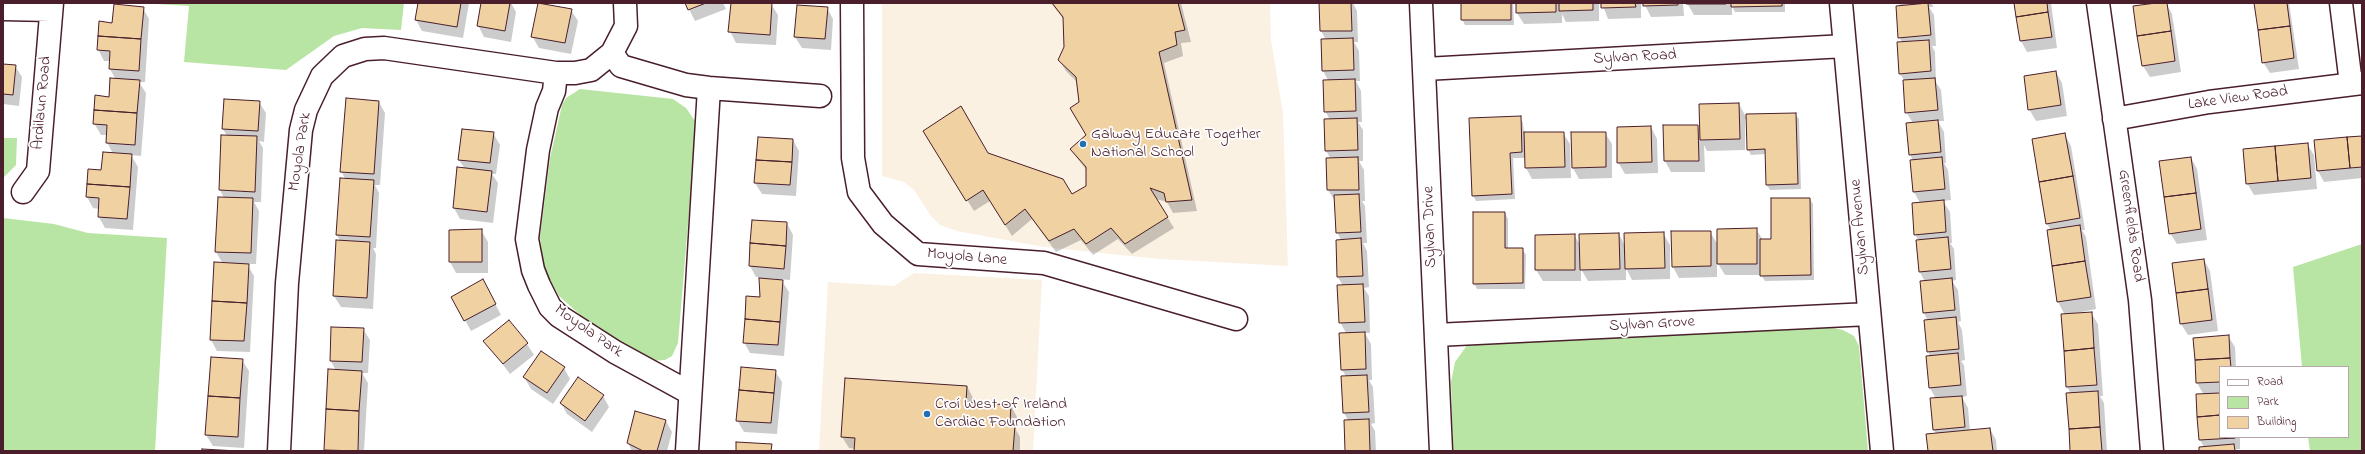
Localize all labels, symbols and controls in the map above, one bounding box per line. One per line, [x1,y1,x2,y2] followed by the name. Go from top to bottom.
[1593,46,1677,70] street label: Sylvan Road
[29,55,57,151] street label: Ardilaun Road
[2187,83,2289,115] street label: Lake View Road
[285,111,317,193] street label: Moyola Park
[1091,125,1261,163] place label: Galway Educate Together National School
[1078,139,1088,149] marker: Galway Educate Together National School
[2113,169,2147,283] street label: Greenfields Road
[1847,178,1875,276] street label: Sylvan Avenue
[1420,186,1442,268] street label: Sylvan Drive
[926,245,1008,271] street label: Moyola Lane
[550,301,626,363] street label: Moyola Park
[1609,313,1695,337] street label: Sylvan Grove
[2219,366,2349,438] legend
[2257,373,2283,391] text: Road
[2257,393,2279,411] text: Park
[935,395,1067,433] place label: Croí West Of Ireland Cardiac Foundation
[922,409,932,419] marker: Croí West Of Ireland Cardiac Foundation
[2257,413,2296,431] text: Building

